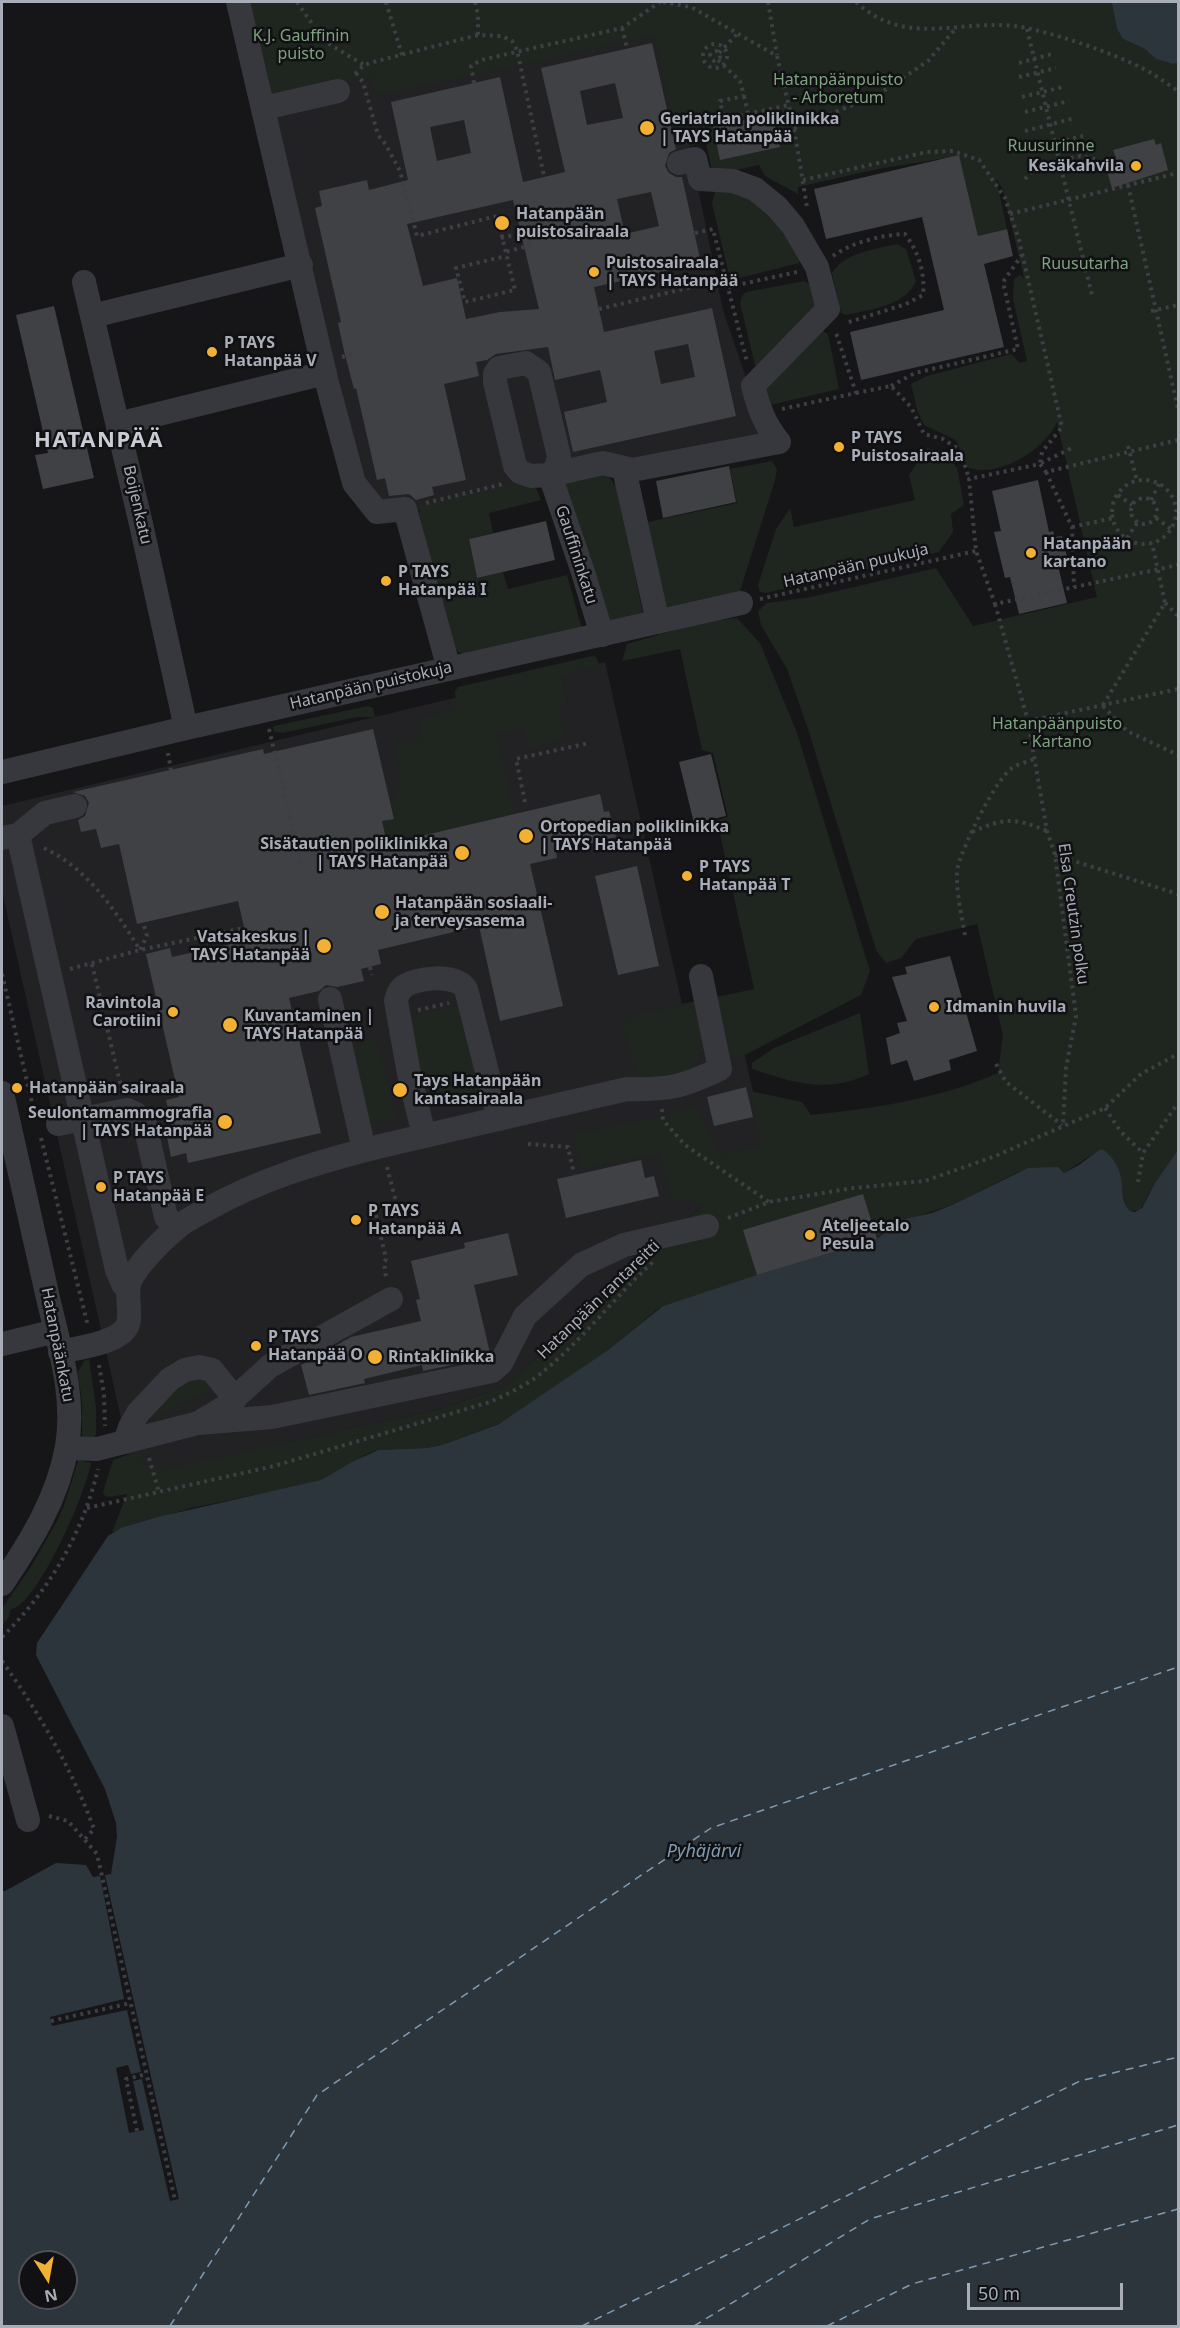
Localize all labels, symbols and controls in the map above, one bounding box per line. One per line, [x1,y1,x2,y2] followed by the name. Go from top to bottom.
[253,26,349,64] park label: K.J. Gauffinin puisto
[773,70,903,108] park label: Hatanpäänpuisto - Arboretum
[660,109,839,147] place label: Geriatrian poliklinikka | TAYS Hatanpää
[638,119,656,137] marker: Geriatrian poliklinikka | TAYS Hatanpää
[1008,136,1094,156] park label: Ruusurinne
[1028,156,1124,176] place label: Kesäkahvila
[1129,159,1143,173] marker: Kesäkahvila
[516,204,629,242] place label: Hatanpään puistosairaala
[493,214,511,232] marker: Hatanpään puistosairaala
[606,253,738,291] place label: Puistosairaala | TAYS Hatanpää
[1041,254,1129,274] park label: Ruusutarha
[587,265,601,279] marker: Puistosairaala | TAYS Hatanpää
[224,333,317,371] place label: P TAYS Hatanpää V
[205,345,219,359] marker: P TAYS Hatanpää V
[34,428,164,454] district label: HATANPÄÄ
[851,428,964,466] place label: P TAYS Puistosairaala
[832,440,846,454] marker: P TAYS Puistosairaala
[119,464,155,546] street label: Boijenkatu
[551,503,601,607] street label: Gauffininkatu
[1043,534,1131,572] place label: Hatanpään kartano
[782,540,930,592] street label: Hatanpään puukuja
[1024,546,1038,560] marker: Hatanpään kartano
[398,562,486,600] place label: P TAYS Hatanpää I
[379,574,393,588] marker: P TAYS Hatanpää I
[288,658,454,714] street label: Hatanpään puistokuja
[992,714,1122,752] park label: Hatanpäänpuisto - Kartano
[540,817,729,855] place label: Ortopedian poliklinikka | TAYS Hatanpää
[517,827,535,845] marker: Ortopedian poliklinikka | TAYS Hatanpää
[260,834,448,872] place label: Sisätautien poliklinikka | TAYS Hatanpää
[1054,842,1092,986] street label: Elsa Creutzin polku
[453,844,471,862] marker: Sisätautien poliklinikka | TAYS Hatanpää
[699,857,790,895] place label: P TAYS Hatanpää T
[680,869,694,883] marker: P TAYS Hatanpää T
[395,893,552,931] place label: Hatanpään sosiaali- ja terveysasema
[373,903,391,921] marker: Hatanpään sosiaali- ja terveysasema
[191,927,310,965] place label: Vatsakeskus | TAYS Hatanpää
[315,937,333,955] marker: Vatsakeskus | TAYS Hatanpää
[85,993,161,1031] place label: Ravintola Carotiini
[946,997,1066,1017] place label: Idmanin huvila
[927,1000,941,1014] marker: Idmanin huvila
[166,1005,180,1019] marker: Ravintola Carotiini
[244,1006,374,1044] place label: Kuvantaminen | TAYS Hatanpää
[221,1016,239,1034] marker: Kuvantaminen | TAYS Hatanpää
[414,1071,541,1109] place label: Tays Hatanpään kantasairaala
[29,1078,184,1098] place label: Hatanpään sairaala
[10,1081,24,1095] marker: Hatanpään sairaala
[391,1081,409,1099] marker: Tays Hatanpään kantasairaala
[28,1103,212,1141] place label: Seulontamammografia | TAYS Hatanpää
[216,1113,234,1131] marker: Seulontamammografia | TAYS Hatanpää
[113,1168,204,1206] place label: P TAYS Hatanpää E
[94,1180,108,1194] marker: P TAYS Hatanpää E
[368,1201,461,1239] place label: P TAYS Hatanpää A
[349,1213,363,1227] marker: P TAYS Hatanpää A
[822,1216,910,1254] place label: Ateljeetalo Pesula
[803,1228,817,1242] marker: Ateljeetalo Pesula
[534,1237,664,1363] street label: Hatanpään rantareitti
[36,1286,78,1404] street label: Hatanpäänkatu
[268,1327,363,1365] place label: P TAYS Hatanpää O
[249,1339,263,1353] marker: P TAYS Hatanpää O
[388,1347,494,1367] place label: Rintaklinikka
[366,1348,384,1366] marker: Rintaklinikka
[667,1841,741,1863] water label: Pyhäjärvi
[18,2250,78,2310] north arrow
[970,2271,1126,2309] scale bar
[978,2281,1020,2305] text: 50 m
[43,2284,60,2308] text: N

